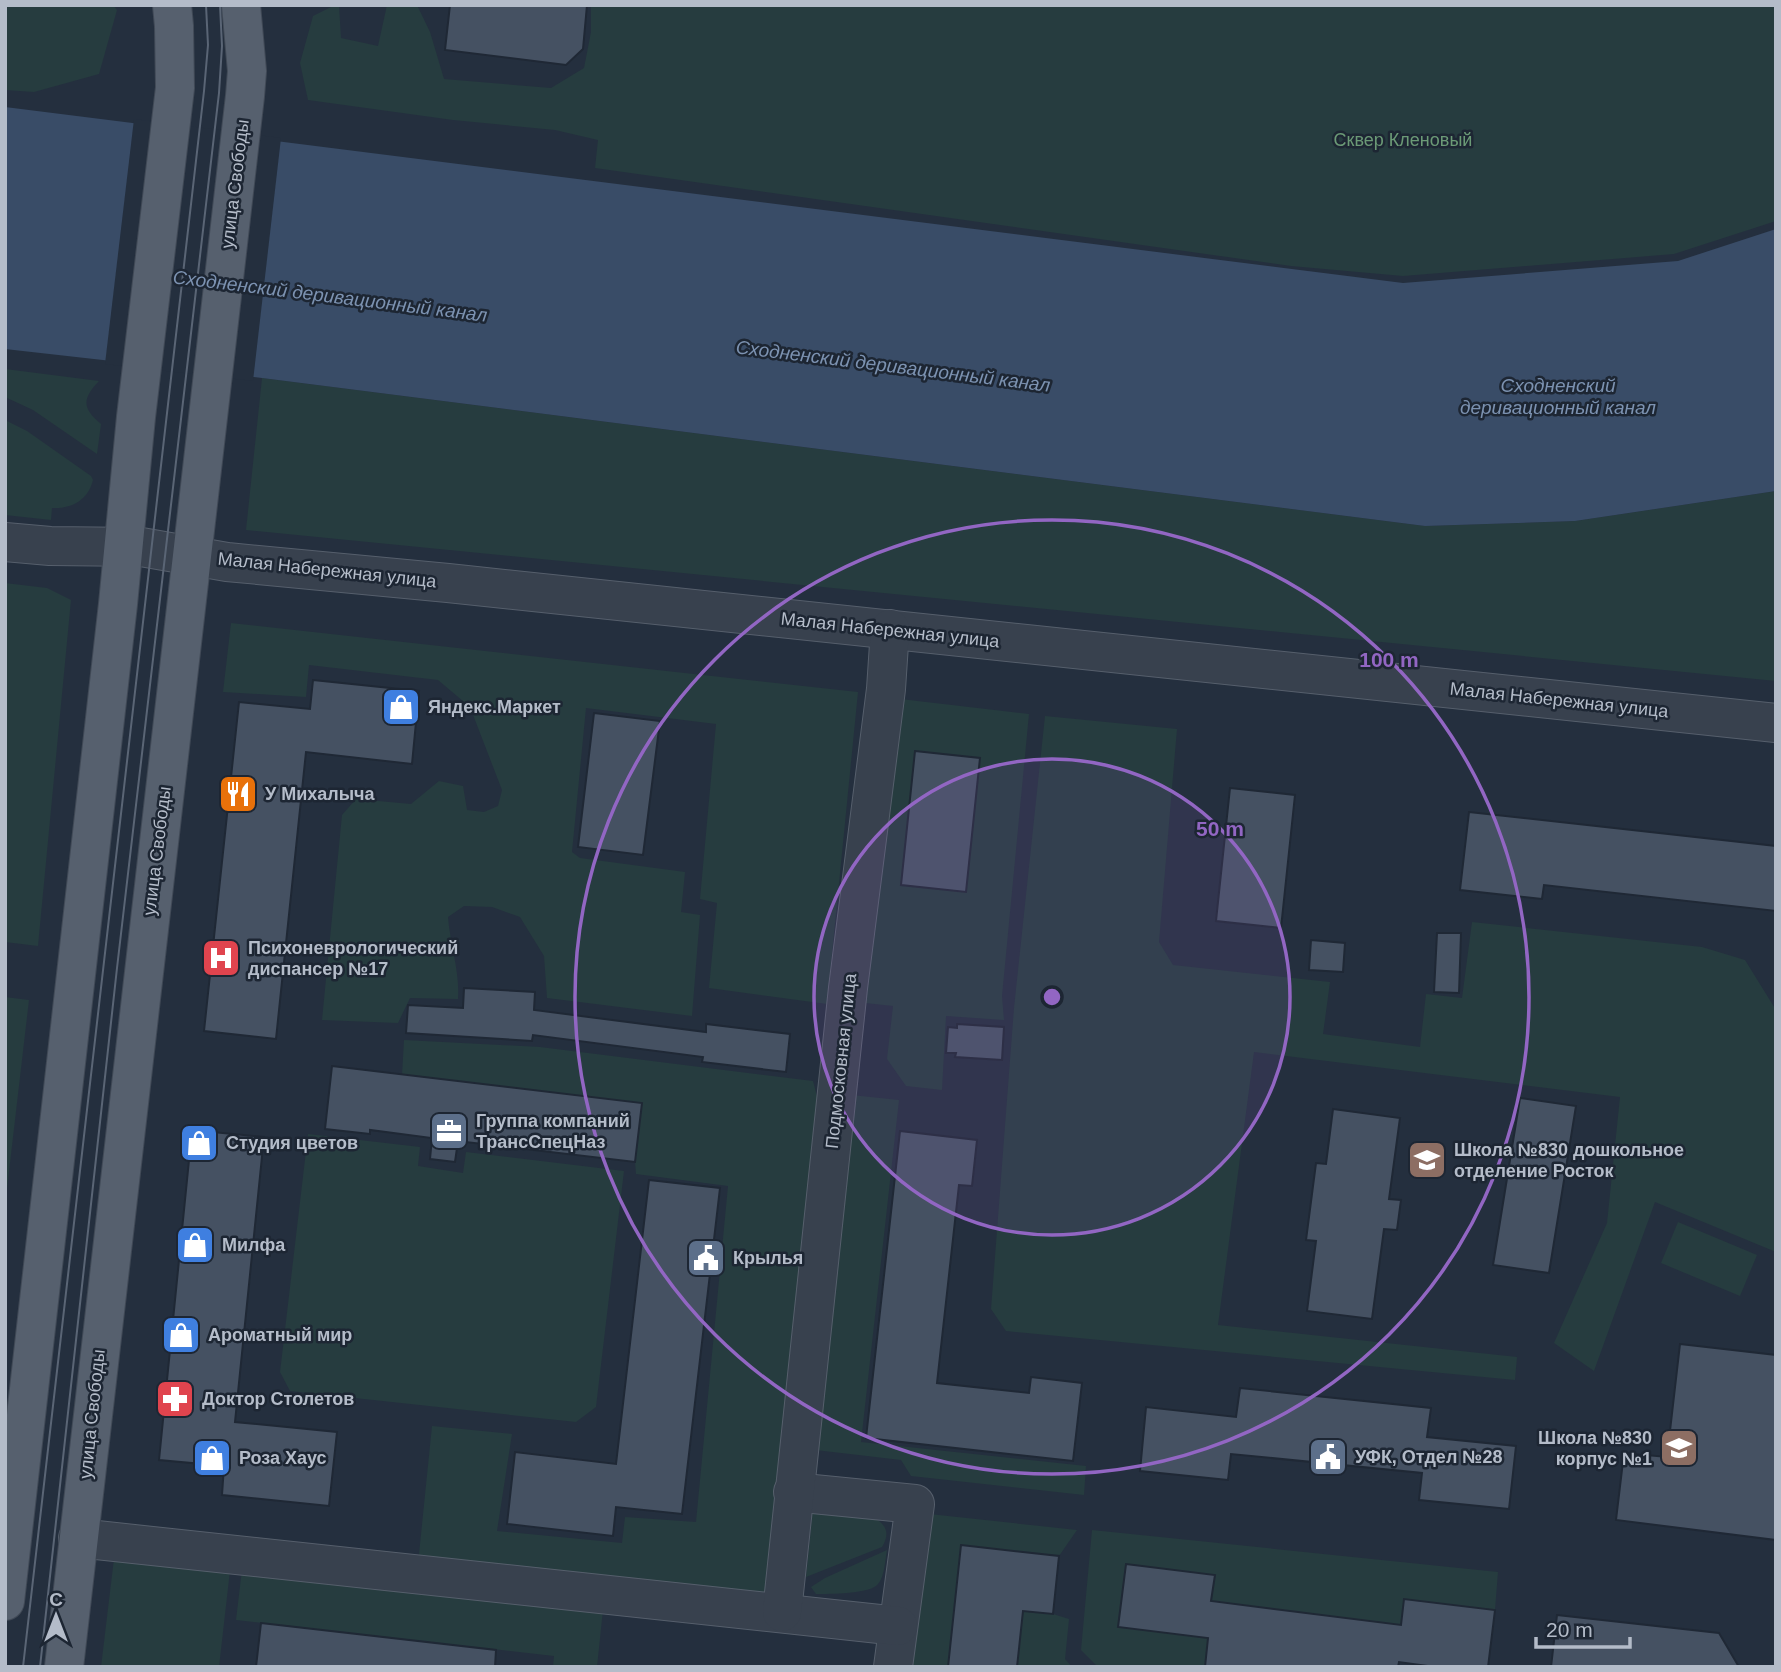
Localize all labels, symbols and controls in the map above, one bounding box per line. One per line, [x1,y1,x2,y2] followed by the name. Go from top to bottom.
[217,118,253,250] street label: улица Свободы
[1334,130,1472,150] park label: Сквер Кленовый
[172,266,489,326] water label: Сходненский деривационный канал
[735,336,1052,396] water label: Сходненский деривационный канал
[1460,375,1656,418] water label: Сходненский деривационный канал
[217,549,438,592] street label: Малая Набережная улица
[780,609,1001,652] street label: Малая Набережная улица
[1359,648,1419,671] text: 100 m
[1449,679,1670,722] street label: Малая Набережная улица
[380,686,422,728] shop icon: Яндекс.Маркет
[428,697,561,717] place label: Яндекс.Маркет
[217,773,259,815] restaurant icon: У Михалыча
[265,784,376,804] place label: У Михалыча
[139,785,175,917] street label: улица Свободы
[1196,817,1244,840] text: 50 m
[200,937,242,979] hospital icon: Психоневрологический диспансер №17
[248,938,458,979] place label: Психоневрологический диспансер №17
[822,971,860,1150] street label: Подмосковная улица
[1040,985,1064,1009] centre of rings
[428,1110,470,1152] office icon: Группа компаний ТрансСпецНаз
[476,1111,630,1152] place label: Группа компаний ТрансСпецНаз
[178,1122,220,1164] shop icon: Студия цветов
[226,1133,358,1153] place label: Студия цветов
[1406,1139,1448,1181] school or university icon: Школа №830 дошкольное отделение Росток
[1454,1140,1684,1181] place label: Школа №830 дошкольное отделение Росток
[174,1224,216,1266] shop icon: Милфа
[222,1235,286,1255] place label: Милфа
[685,1237,727,1279] public building icon: Крылья
[733,1248,803,1268] place label: Крылья
[160,1314,202,1356] shop icon: Ароматный мир
[208,1325,352,1345] place label: Ароматный мир
[75,1348,109,1480] street label: улица Свободы
[154,1378,196,1420] pharmacy icon: Доктор Столетов
[202,1389,354,1409] place label: Доктор Столетов
[1658,1427,1700,1469] school or university icon: Школа №830 корпус №1
[1538,1428,1652,1469] place label: Школа №830 корпус №1
[1307,1436,1349,1478] public building icon: УФК, Отдел №28
[191,1437,233,1479] shop icon: Роза Хаус
[1355,1447,1502,1467] place label: УФК, Отдел №28
[239,1448,327,1468] place label: Роза Хаус
[21,1581,91,1651] north arrow
[49,1589,63,1610] text: С
[1536,1606,1630,1650] scale bar
[1546,1618,1593,1641] text: 20 m

